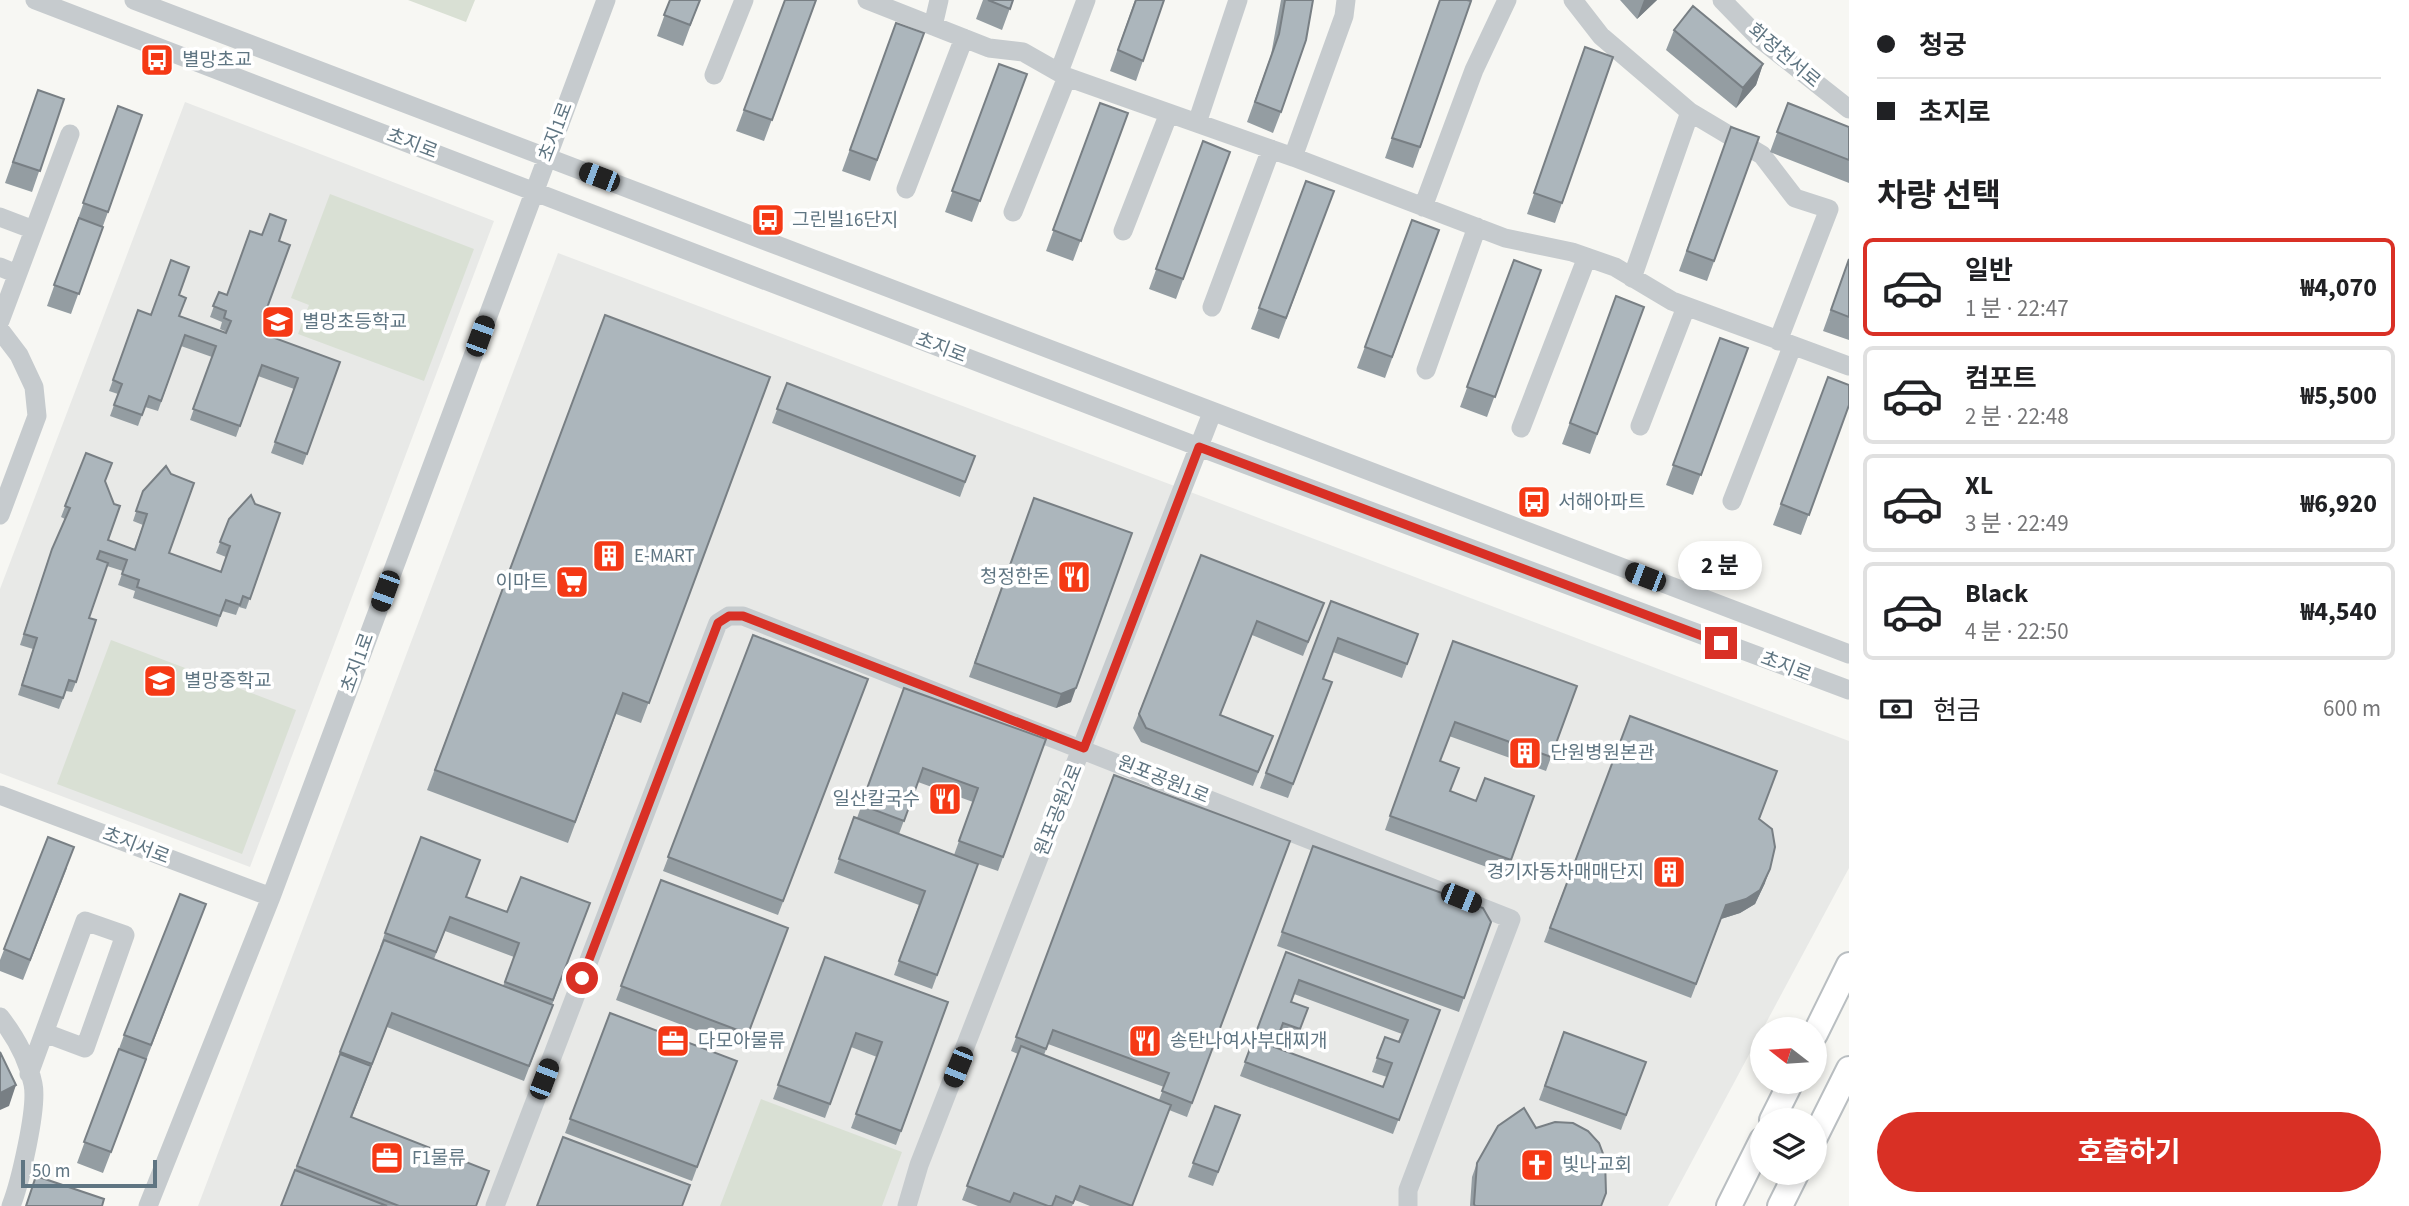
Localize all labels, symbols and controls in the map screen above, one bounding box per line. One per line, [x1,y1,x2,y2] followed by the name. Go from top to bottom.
[1742,18,1826,94] street label: 화정천서로
[1919,27,1967,64] text: 청궁
[138,41,176,79] bus stop icon: 별망초교
[182,47,252,74] place label: 별망초교
[1919,94,1991,131] text: 초지로
[532,98,580,166] street label: 초지1로
[383,122,441,166] street label: 초지로
[576,160,623,194] car
[1877,173,2001,219] text: 차량 선택
[749,201,787,239] bus stop icon: 그린빌16단지
[792,207,898,234] place label: 그린빌16단지
[1965,252,2013,289] text: 일반
[1881,256,1944,319] icon: car
[2301,269,2377,306] text: ₩4,070
[1965,292,2069,325] text: 1 분 · 22:47
[259,303,297,341] school or university icon: 별망초등학교
[302,309,407,336] place label: 별망초등학교
[463,313,498,359] car
[912,326,970,370] street label: 초지로
[1965,360,2037,397] text: 컴포트
[1881,364,1944,427] icon: car
[2301,377,2377,414] text: ₩5,500
[1965,400,2069,433] text: 2 분 · 22:48
[1965,467,1993,504] text: XL
[1881,472,1944,535] icon: car
[1515,483,1553,521] bus stop icon: 서해아파트
[2301,485,2377,522] text: ₩6,920
[1558,489,1645,516] place label: 서해아파트
[1965,507,2069,540] text: 3 분 · 22:49
[590,537,628,575] building icon: E-MART
[1679,542,1763,590] callout: 2 분
[634,543,695,570] place label: E-MART
[1701,549,1739,582] text: 2 분
[1055,558,1093,596] restaurant icon: 청정한돈
[1622,560,1669,594] car
[553,563,591,601] supermarket icon: 이마트
[980,564,1050,591] place label: 청정한돈
[368,568,403,614] car
[496,569,548,596] place label: 이마트
[1965,575,2028,612] text: Black
[1881,580,1944,643] icon: car
[2301,593,2377,630] text: ₩4,540
[1965,615,2069,648] text: 4 분 · 22:50
[1705,627,1737,659] route end
[335,629,381,697] street label: 초지1로
[1757,645,1815,689] street label: 초지로
[141,662,179,700] school or university icon: 별망중학교
[184,668,271,695] place label: 별망중학교
[1877,690,1915,728] icon: cash
[1933,692,1981,729] text: 현금
[2323,692,2381,725] text: 600 m
[1506,734,1544,772] building icon: 단원병원본관
[1550,740,1655,767] place label: 단원병원본관
[1113,749,1213,811] street label: 원포공원1로
[1028,760,1090,860] street label: 원포공원2로
[926,780,964,818] restaurant icon: 일산칼국수
[833,786,920,813] place label: 일산칼국수
[99,821,173,871] street label: 초지서로
[1650,853,1688,891] building icon: 경기자동차매매단지
[1487,859,1644,886] place label: 경기자동차매매단지
[1438,880,1485,916] car
[566,962,598,994] route start
[1750,1017,1827,1094] north arrow
[1750,1017,1827,1185] map controls
[654,1022,692,1060] office icon: 다모아물류
[1126,1022,1164,1060] restaurant icon: 송탄나여사부대찌개
[698,1028,785,1055] place label: 다모아물류
[1170,1028,1327,1055] place label: 송탄나여사부대찌개
[941,1044,976,1090] car
[527,1056,562,1102] car
[1750,1108,1827,1185] button: layers
[1877,1112,2381,1192] button: 호출하기
[368,1139,406,1177] office icon: F1물류
[412,1145,466,1172] place label: F1물류
[1518,1146,1556,1184] church icon: 빛나교회
[1562,1152,1632,1179] place label: 빛나교회
[21,1157,158,1189] scale bar
[32,1158,70,1185] text: 50 m

